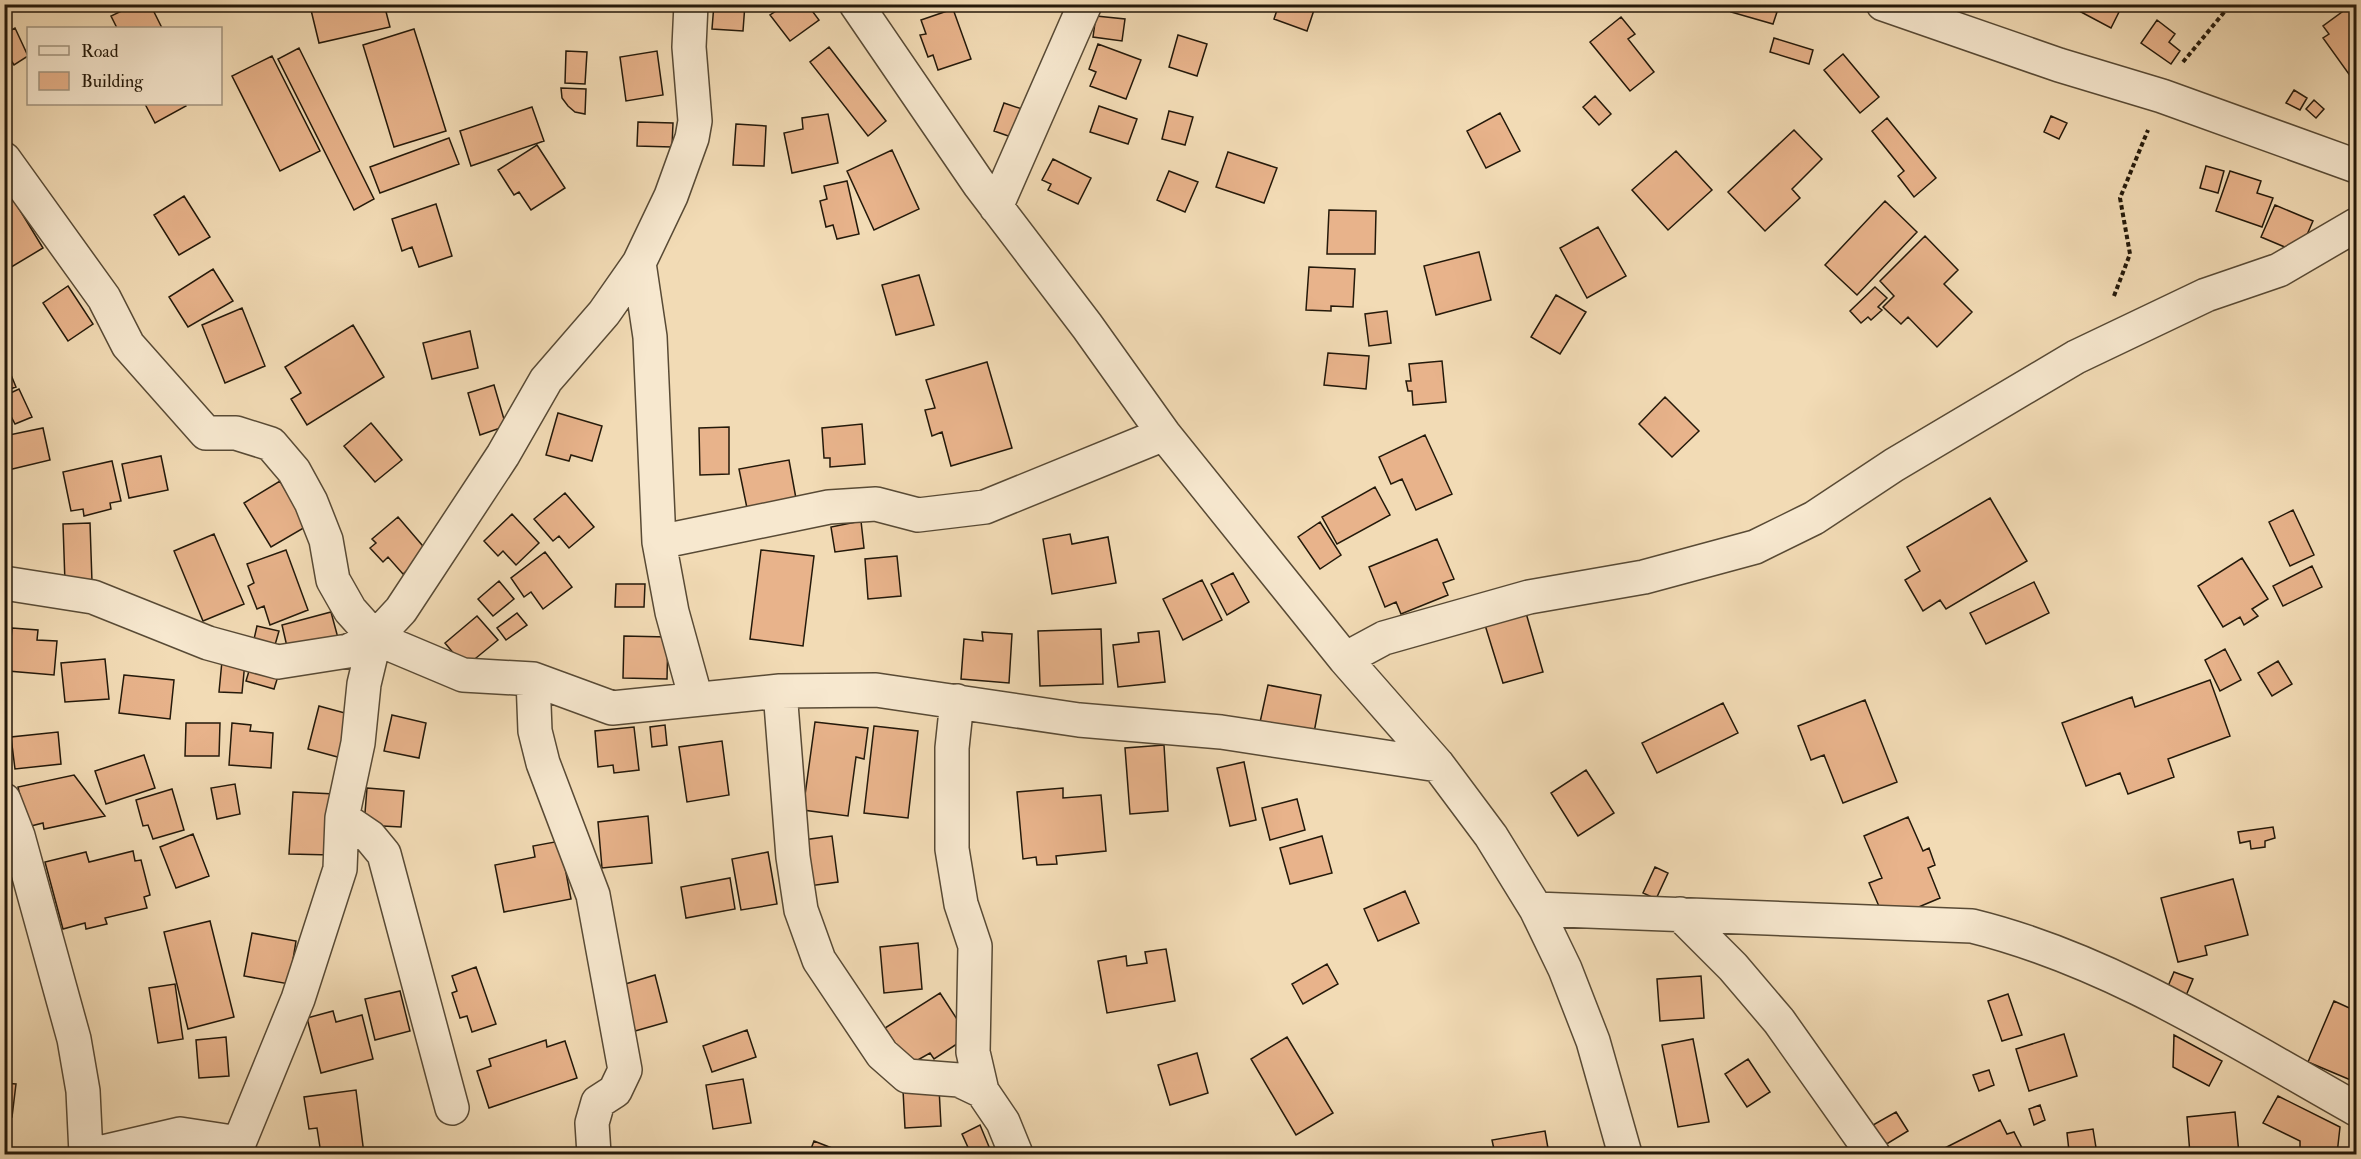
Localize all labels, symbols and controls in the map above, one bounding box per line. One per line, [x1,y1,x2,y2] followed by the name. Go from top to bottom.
[27,27,222,105] legend
[81,40,119,63] text: Road
[81,70,144,93] text: Building

